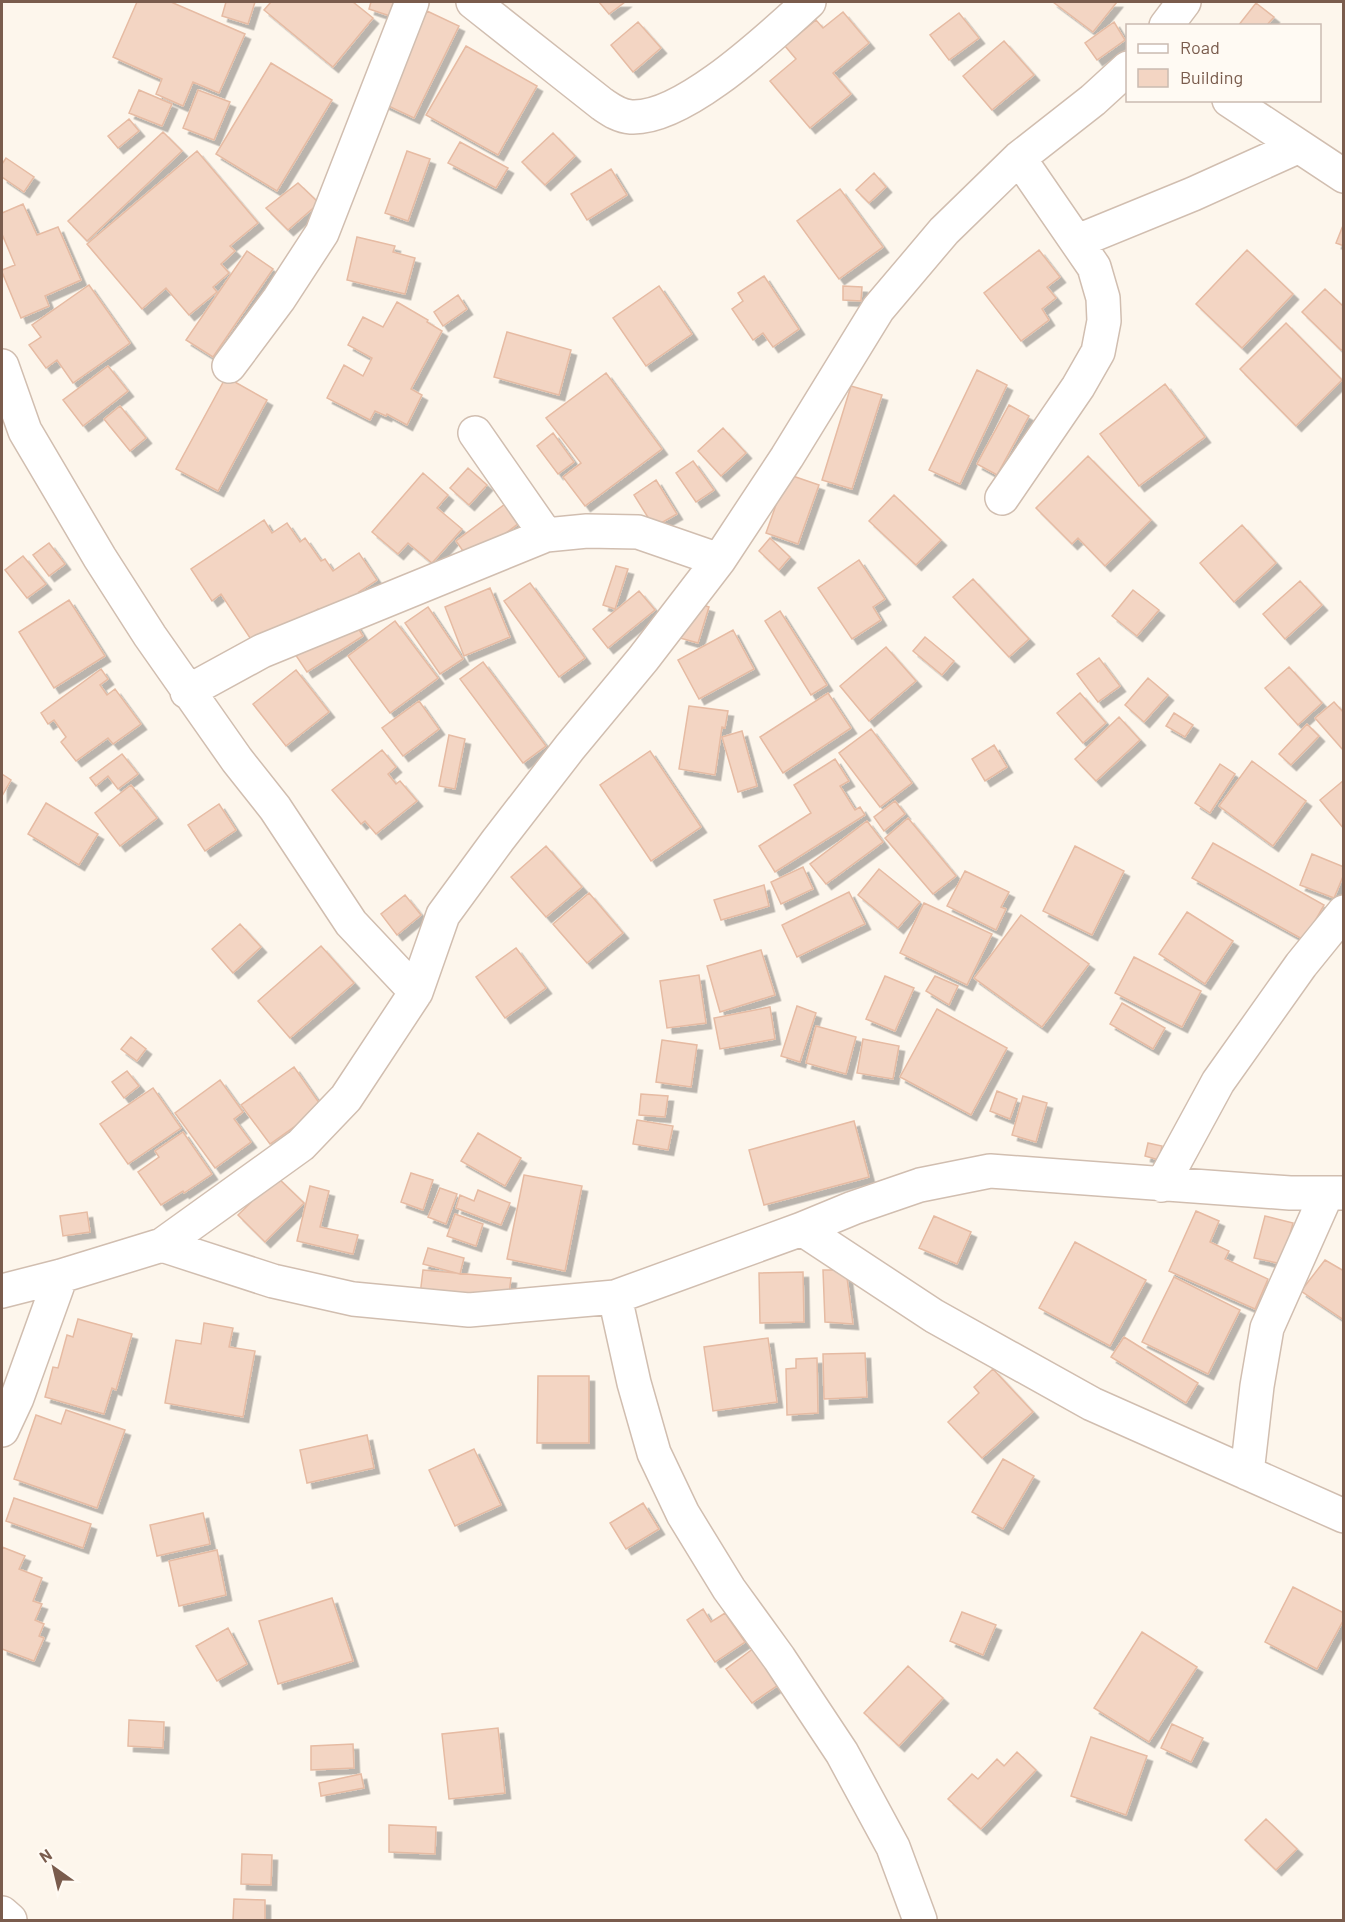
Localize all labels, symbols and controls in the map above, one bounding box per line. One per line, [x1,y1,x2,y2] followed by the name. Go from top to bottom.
[1126,24,1321,102] legend
[1180,36,1220,58] text: Road
[1180,66,1243,88] text: Building
[24,1838,84,1898] north arrow
[36,1844,55,1866] text: N

